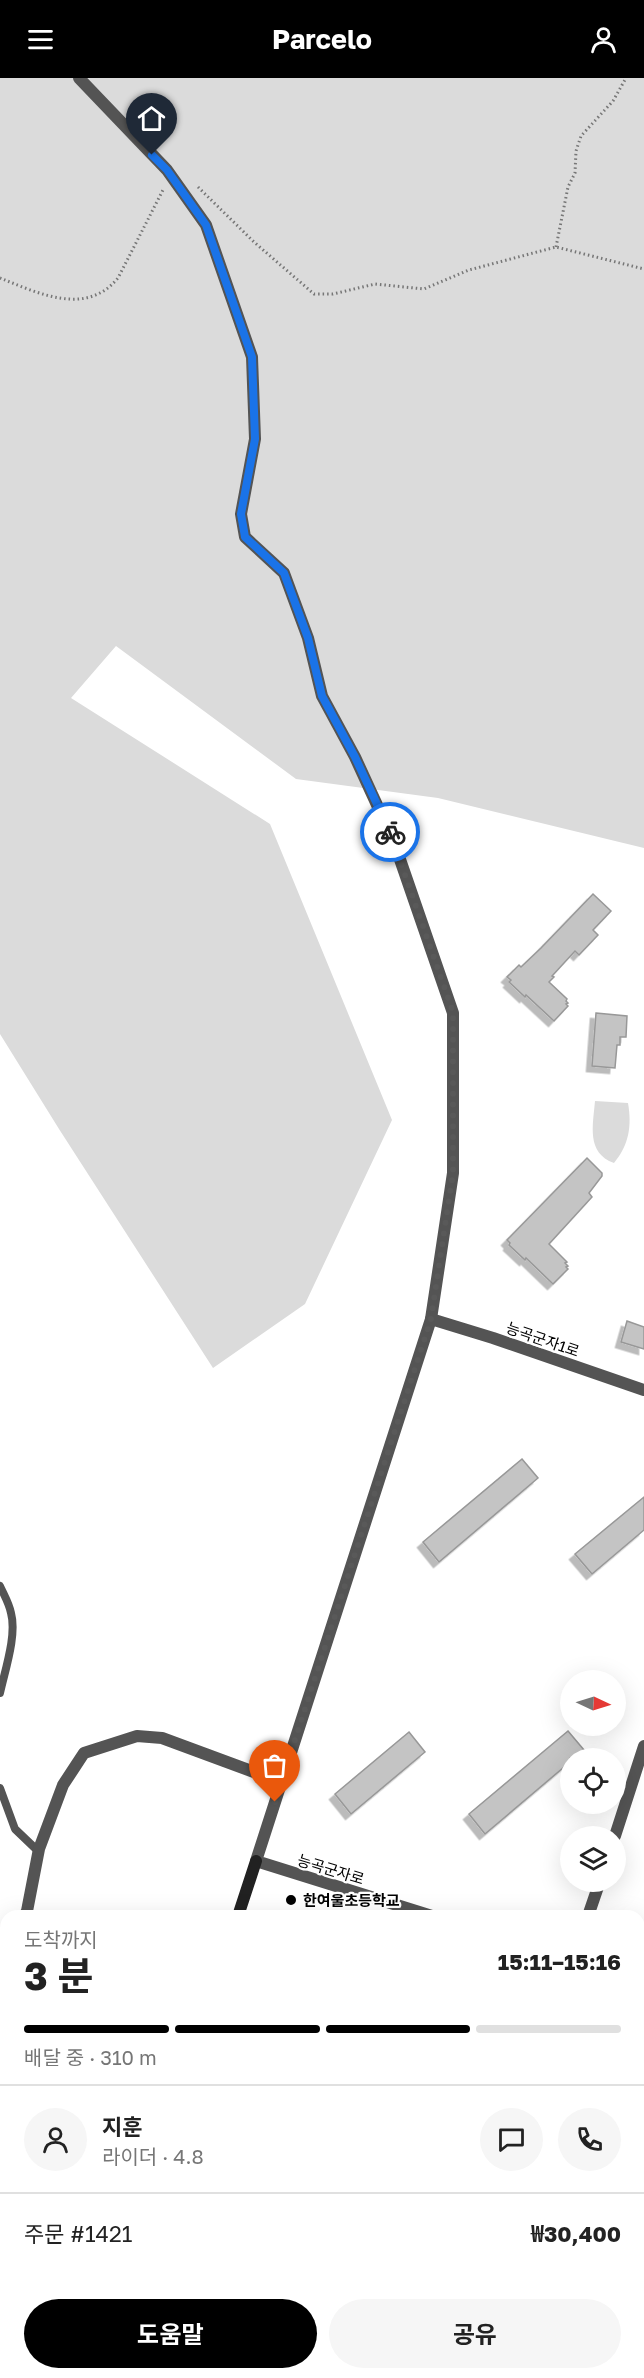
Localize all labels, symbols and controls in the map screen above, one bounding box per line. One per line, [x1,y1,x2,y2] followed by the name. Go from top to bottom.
[24,23,57,56] icon: menu
[272,23,372,55] text: Parcelo
[587,23,620,56] icon: person
[126,93,177,155] pin
[135,102,168,135] icon: home
[360,802,420,862] courier
[374,816,407,849] icon: bike
[504,1318,582,1360] street label: 능곡군자1로
[560,1670,626,1736] north arrow
[560,1670,626,1892] map controls
[249,1740,300,1802] pin
[560,1748,626,1814] button: locate
[258,1749,291,1782] icon: bag
[560,1826,626,1892] button: layers
[295,1850,367,1888] street label: 능곡군자로
[303,1891,400,1909] place label: 한여울초등학교
[284,1893,298,1907] marker: 한여울초등학교
[24,1927,98,1951] text: 도착까지
[498,1948,621,1975] text: 15:11–15:16
[24,1952,93,1999] text: 3 분
[24,2045,157,2069] text: 배달 중 · 310 m
[24,2108,87,2171] button: person
[480,2108,543,2171] button: chat
[558,2108,621,2171] button: phone
[102,2113,142,2140] text: 지훈
[102,2144,204,2168] text: 라이더 · 4.8
[24,2220,132,2247] text: 주문 #1421
[531,2220,621,2247] text: ₩30,400
[24,2299,317,2368] button: 도움말
[329,2299,621,2368] button: 공유

